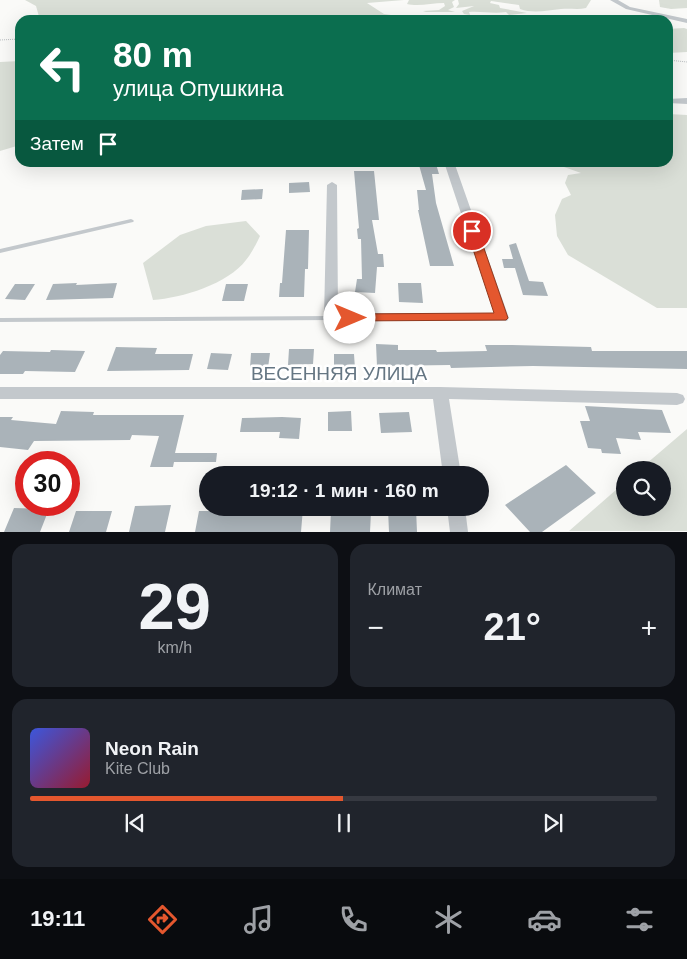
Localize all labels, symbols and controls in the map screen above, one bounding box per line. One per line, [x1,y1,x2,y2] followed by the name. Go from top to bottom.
[30,35,95,100] icon: left
[113,35,193,74] text: 80 m
[113,76,284,101] text: улица Опушкина
[94,130,122,158] icon: arrive
[30,133,84,154] text: Затем
[451,210,493,252] pin
[458,217,486,245] icon: arrive
[323,291,375,343] position arrow
[251,363,427,384] street label: ВЕСЕННЯЯ УЛИЦА
[15,451,80,516] speed limit sign: 30
[616,461,671,516] map controls
[616,461,671,516] button: search
[249,480,439,501] text: 19:12 · 1 мин · 160 m
[139,570,211,643] text: 29
[368,581,422,598] text: Климат
[484,606,541,648] text: 21°
[368,612,384,643] text: −
[641,612,657,643] text: +
[157,639,192,656] text: km/h
[105,738,199,759] text: Neon Rain
[105,760,170,777] text: Kite Club
[121,809,149,837] icon: previous
[330,809,358,837] icon: pause
[539,809,567,837] icon: next
[145,902,180,937] icon: directions
[241,902,276,937] icon: music
[336,902,371,937] icon: phone
[431,902,466,937] icon: climate
[527,902,562,937] icon: car
[622,902,657,937] icon: filters
[30,906,85,931] text: 19:11

